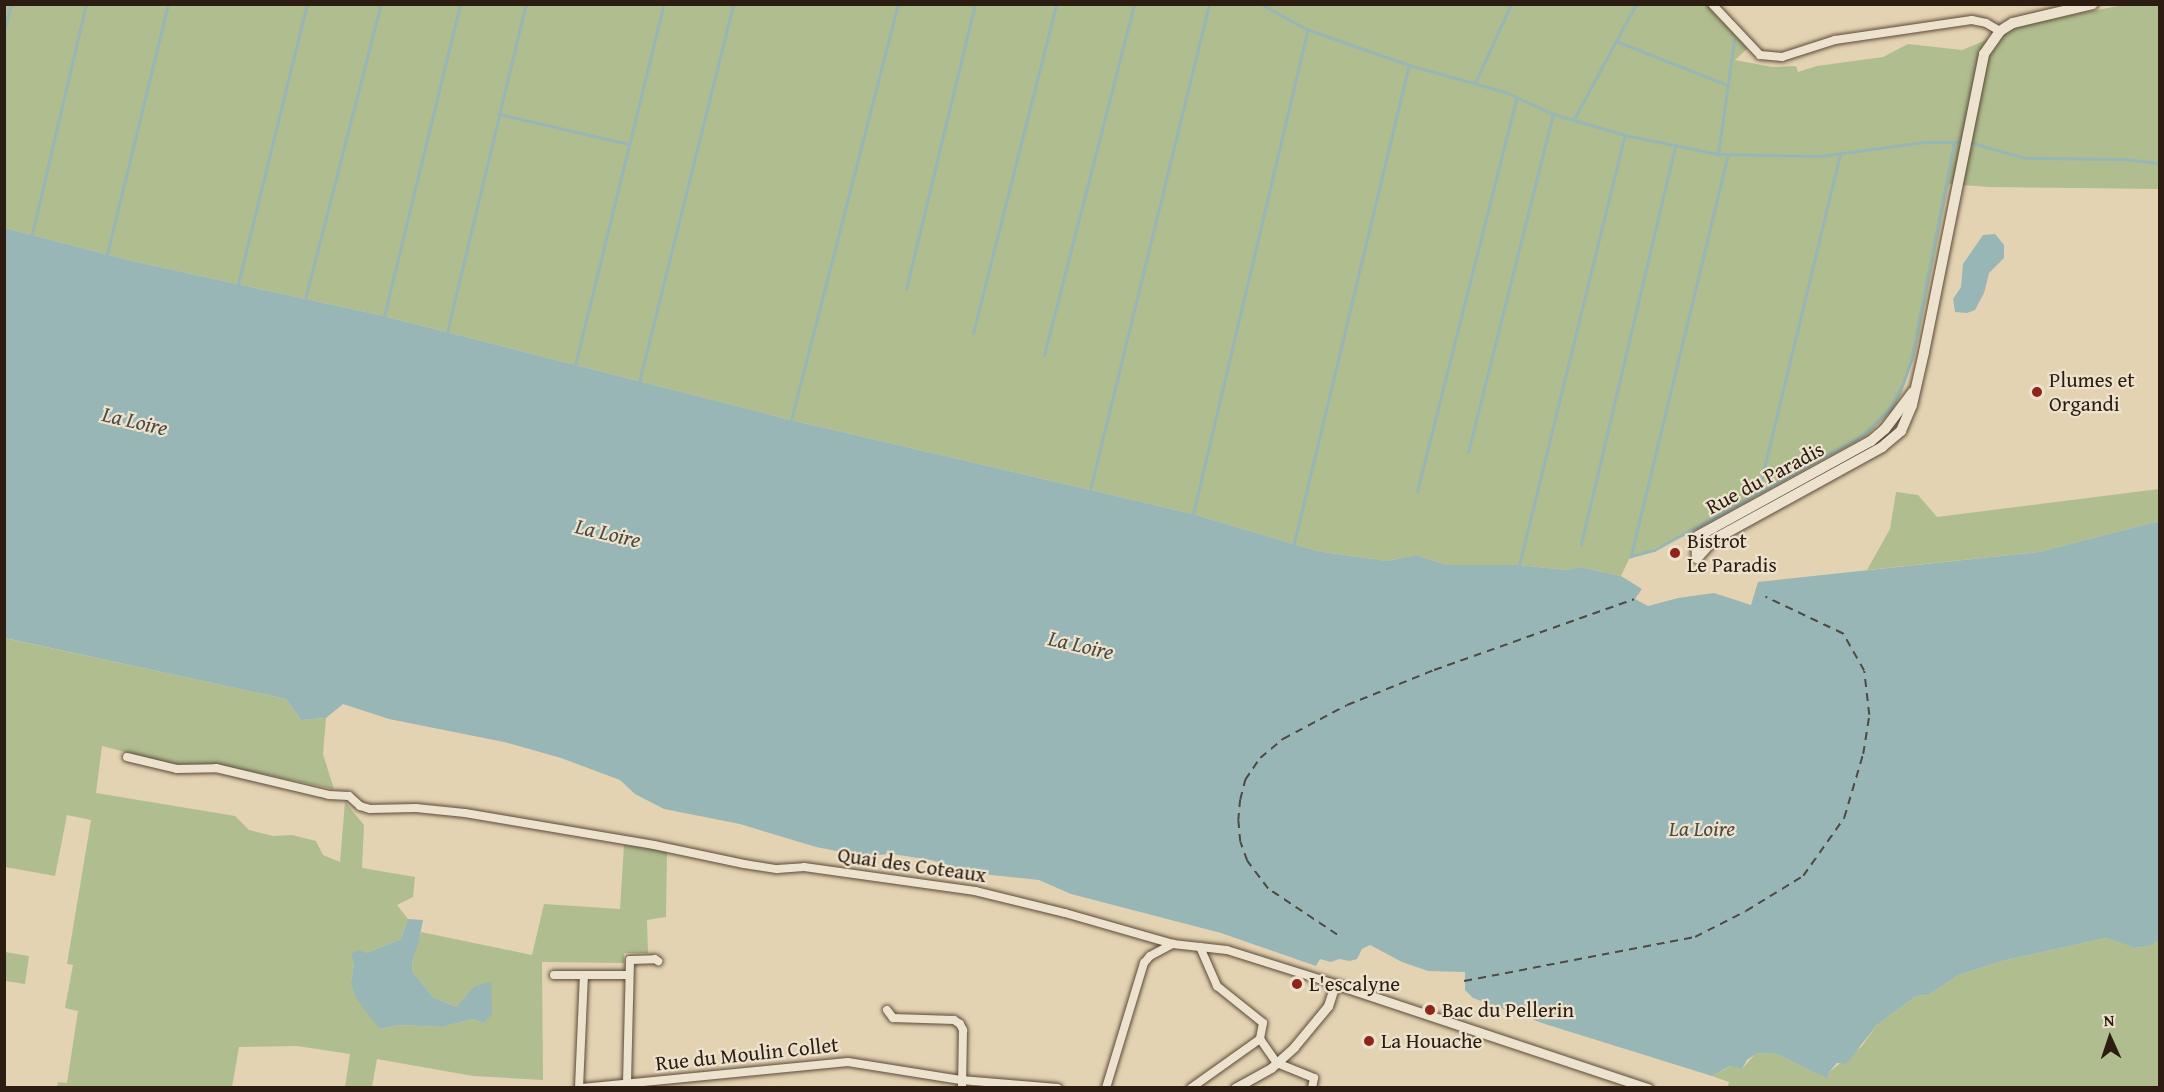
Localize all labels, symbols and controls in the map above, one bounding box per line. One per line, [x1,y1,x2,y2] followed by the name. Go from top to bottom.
[2049,367,2135,417] place label: Plumes et Organdi
[2030,385,2044,399] marker: Plumes et Organdi
[100,401,170,441] water label: La Loire
[1702,436,1828,520] street label: Rue du Paradis
[573,513,643,553] water label: La Loire
[1687,528,1777,578] place label: Bistrot Le Paradis
[1668,546,1682,560] marker: Bistrot Le Paradis
[1046,625,1116,665] water label: La Loire
[1669,816,1735,842] water label: La Loire
[836,842,988,888] street label: Quai des Coteaux
[1309,971,1400,997] place label: L'escalyne
[1290,977,1304,991] marker: L'escalyne
[1442,997,1574,1023] place label: Bac du Pellerin
[1423,1003,1437,1017] marker: Bac du Pellerin
[2080,1008,2140,1068] north arrow
[2103,1008,2115,1032] text: N
[1381,1028,1482,1054] place label: La Houache
[654,1032,840,1076] street label: Rue du Moulin Collet
[1362,1034,1376,1048] marker: La Houache

